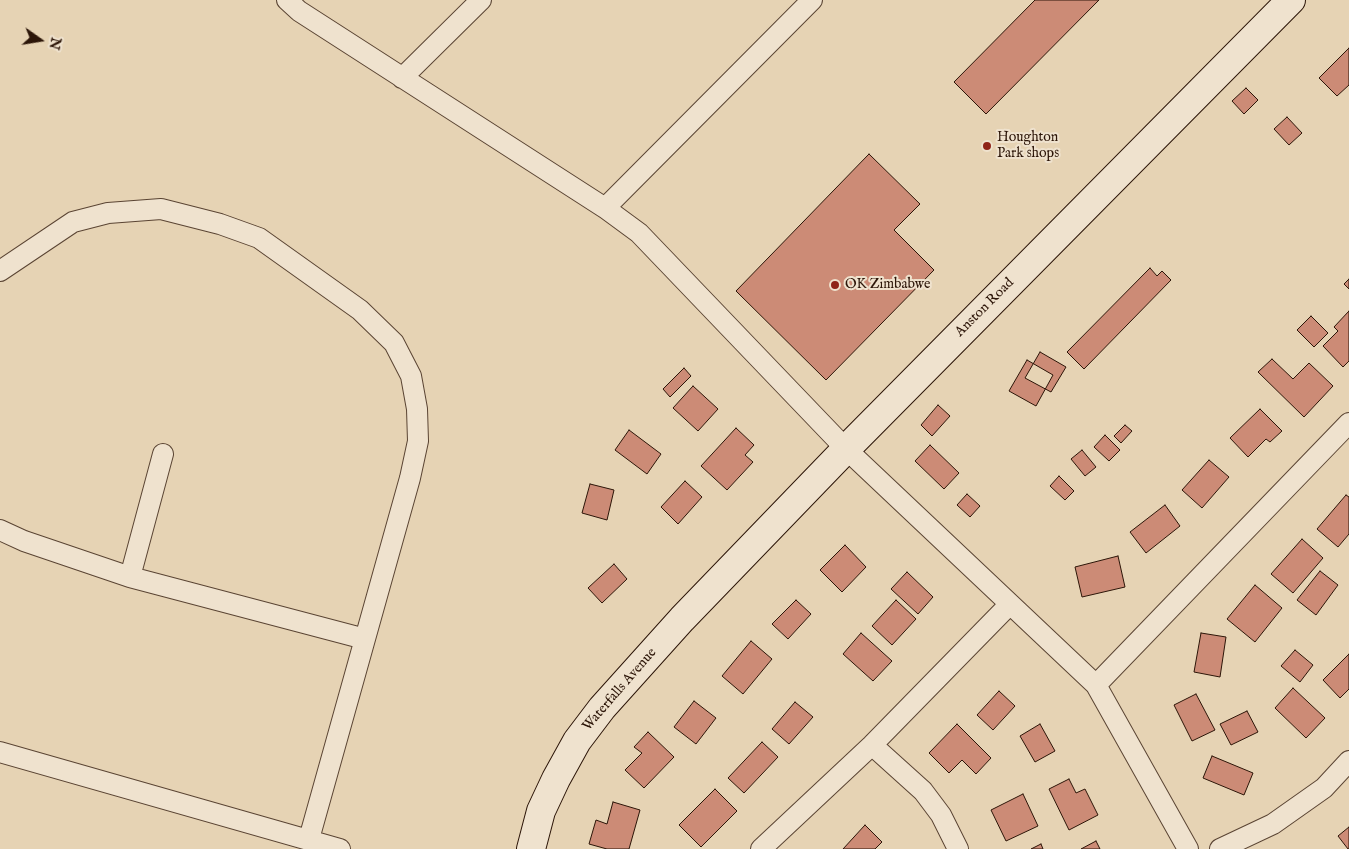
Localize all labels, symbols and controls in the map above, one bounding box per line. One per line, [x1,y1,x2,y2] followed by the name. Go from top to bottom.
[15,15,65,65] north arrow
[44,35,65,51] text: N
[997,130,1059,162] place label: Houghton Park shops
[981,140,993,152] marker: Houghton Park shops
[952,275,1018,341] street label: Anston Road
[845,277,930,293] place label: OK Zimbabwe
[829,279,841,291] marker: OK Zimbabwe
[579,645,661,735] street label: Waterfalls Avenue

